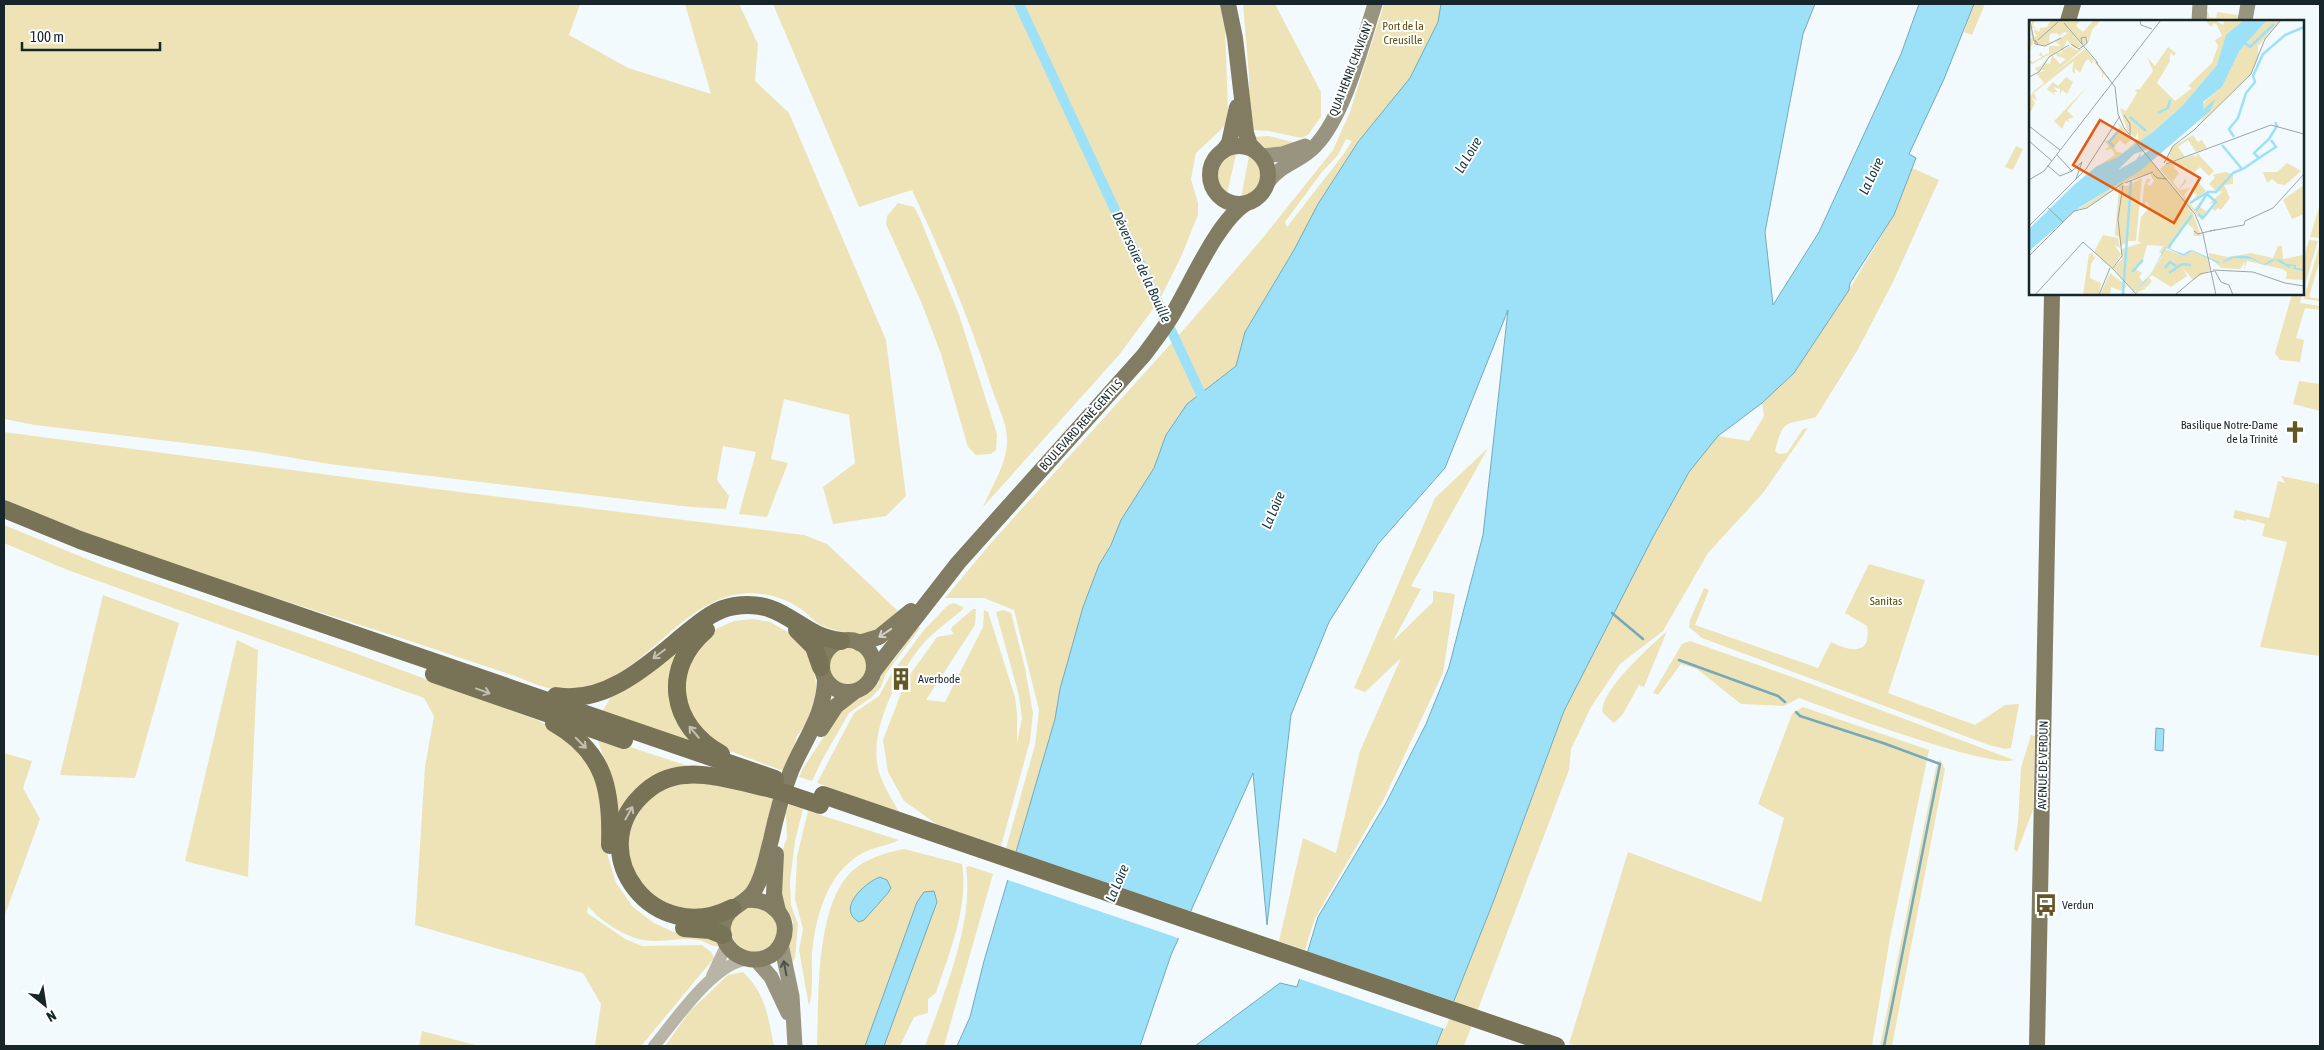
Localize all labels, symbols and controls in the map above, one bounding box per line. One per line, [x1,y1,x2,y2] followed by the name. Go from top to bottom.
[1326,19,1376,118] street label: QUAI HENRI CHAVIGNY
[1382,19,1424,47] park label: Port de la Creusille
[22,20,160,52] scale bar
[2029,20,2304,295] inset map
[30,28,64,45] text: 100 m
[1451,134,1485,176] water label: La Loire
[1855,155,1887,197] water label: La Loire
[1109,209,1175,325] water label: Déversoire de la Bouille
[1037,377,1125,473] street label: BOULEVARD RENÉ GENTILS
[2181,418,2278,446] place label: Basilique Notre-Dame de la Trinité
[2282,419,2308,445] church icon: Basilique Notre-Dame de la Trinité
[1258,489,1288,531] water label: La Loire
[1870,594,1902,608] park label: Sanitas
[878,628,892,638] one-way arrow
[652,649,666,659] one-way arrow
[888,666,914,692] building icon: Averbode
[918,672,960,686] place label: Averbode
[475,687,491,697] one-way arrow
[2035,720,2051,810] street label: AVENUE DE VERDUN
[688,725,699,738] one-way arrow
[574,736,586,748] one-way arrow
[624,806,634,820] one-way arrow
[1102,862,1132,904] water label: La Loire
[2033,892,2059,918] bus stop icon: Verdun
[2062,898,2094,912] place label: Verdun
[780,961,789,977] one-way arrow
[20,980,70,1030] north arrow
[44,1007,59,1025] text: N

